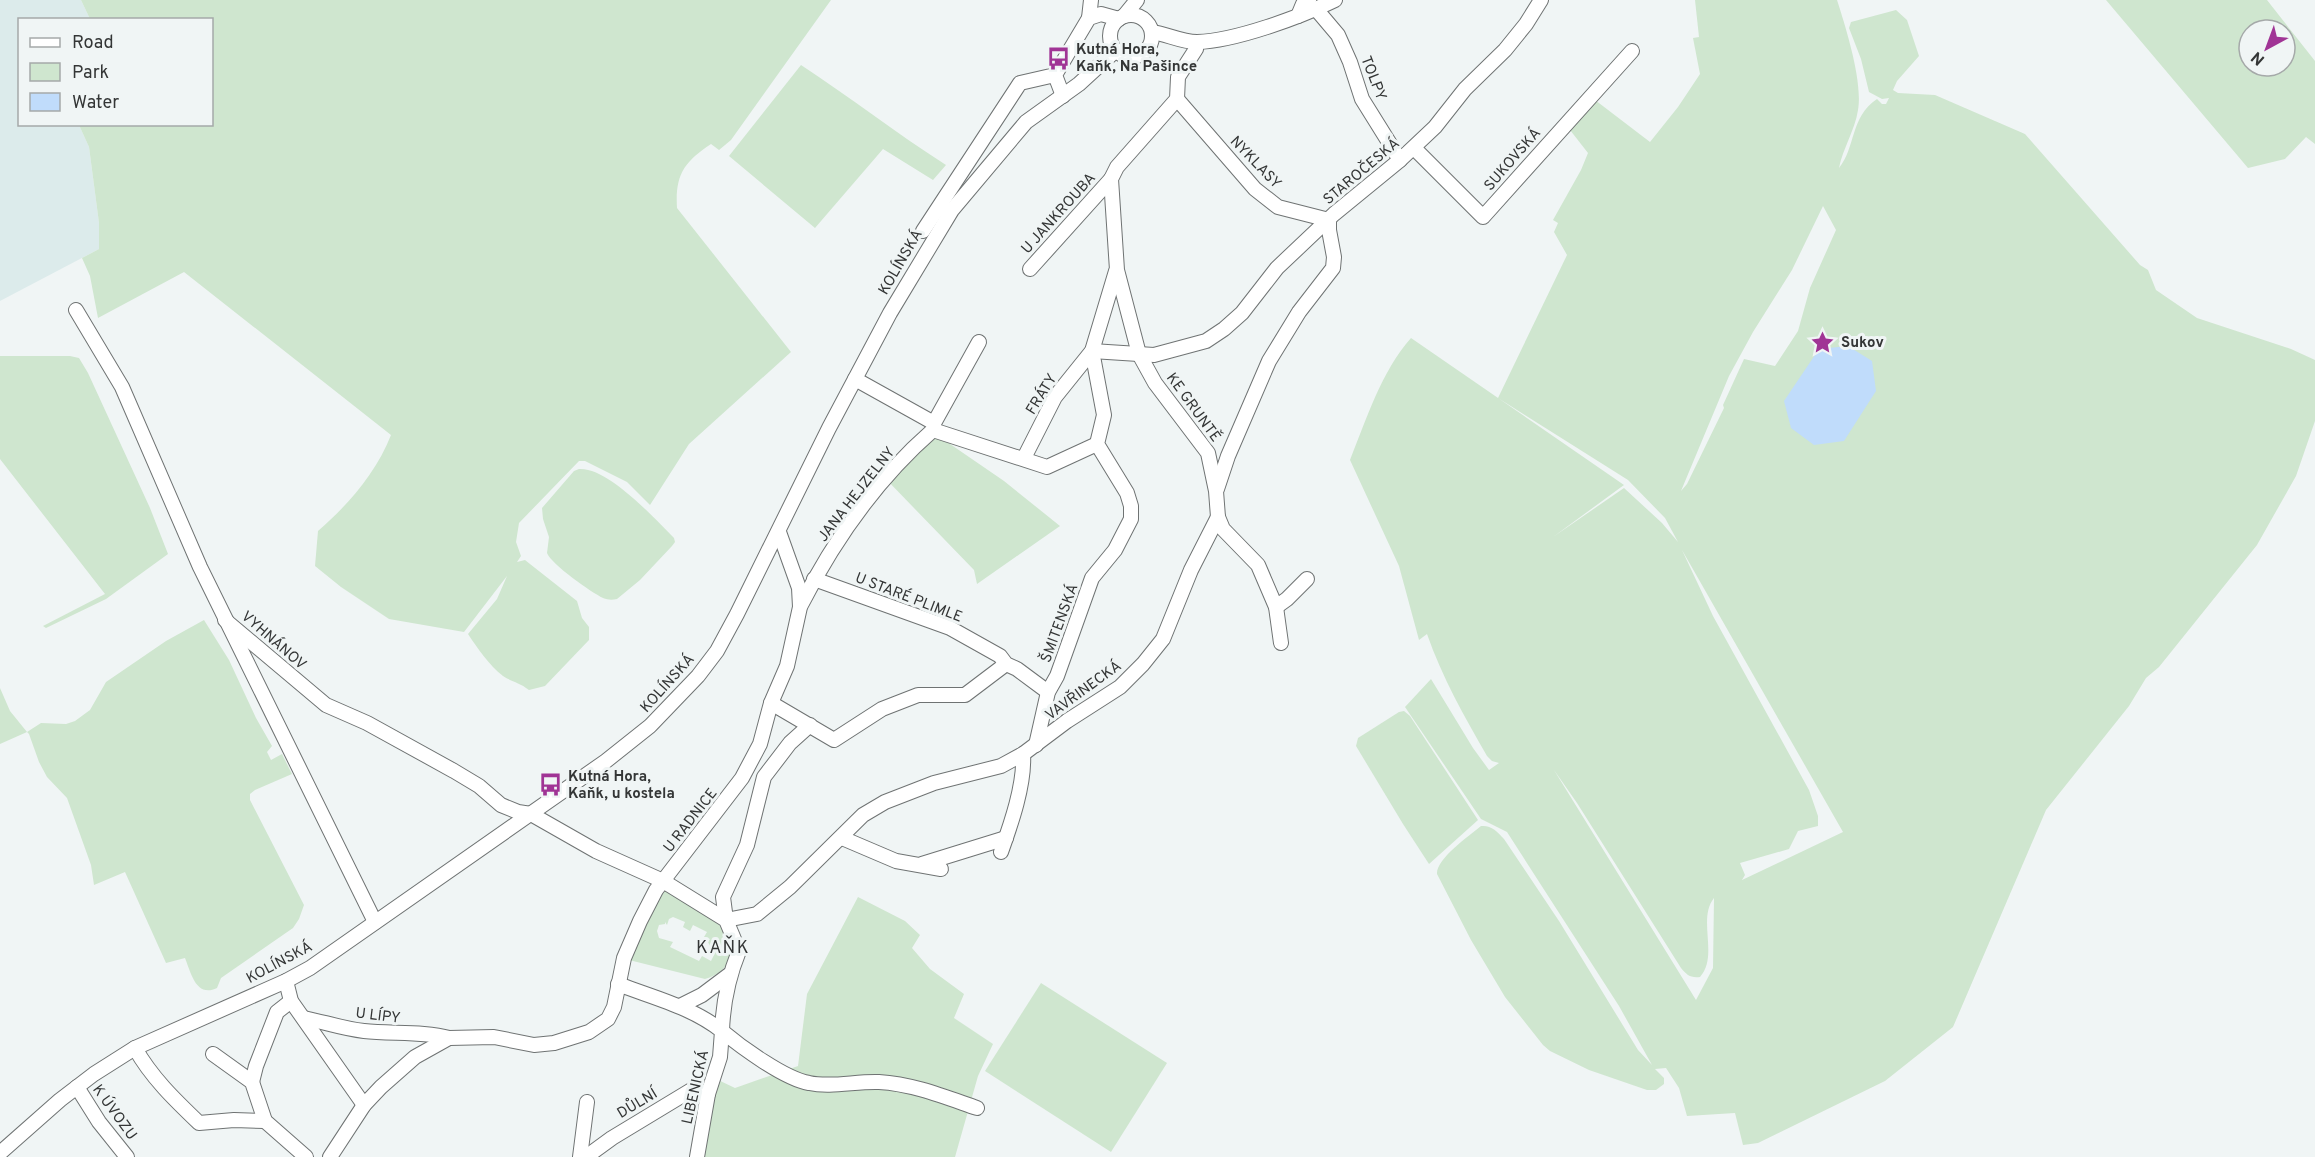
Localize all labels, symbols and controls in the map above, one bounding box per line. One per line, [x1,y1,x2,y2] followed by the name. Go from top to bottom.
[18,18,213,126] legend
[2237,18,2297,78] north arrow
[72,32,114,55] text: Road
[1076,41,1197,77] place label: Kutná Hora, Kaňk, Na Pašince
[1045,45,1071,71] bus stop icon: Kutná Hora, Kaňk, Na Pašince
[2248,46,2269,69] text: N
[1355,54,1390,104] street label: TOLPY
[72,62,109,85] text: Park
[72,92,119,115] text: Water
[1480,124,1546,195] street label: SUKOVSKÁ
[1225,133,1285,194] street label: NYKLASY
[1319,133,1404,210] street label: STAROČESKÁ
[1018,170,1101,258] street label: U JANKROUBA
[874,226,928,299] street label: KOLÍNSKÁ
[1810,329,1836,355] place icon: Sukov
[1841,334,1884,353] place label: Sukov
[1161,369,1225,446] street label: KE GRUNTĚ
[1022,370,1062,419] street label: FRÁTY
[814,443,900,546] street label: JANA HEJZELNY
[852,568,965,628] street label: U STARÉ PLIMLE
[1036,581,1083,665] street label: ŠMITENSKÁ
[236,607,310,675] street label: VYHNÁNOV
[636,650,699,717] street label: KOLÍNSKÁ
[1041,656,1126,725] street label: VAVŘINECKÁ
[568,768,675,804] place label: Kutná Hora, Kaňk, u kostela
[537,772,563,798] bus stop icon: Kutná Hora, Kaňk, u kostela
[660,785,722,857] street label: U RADNICE
[696,935,750,960] district label: KAŇK
[243,937,316,989] street label: KOLÍNSKÁ
[354,1003,402,1029] street label: U LÍPY
[678,1048,714,1126] street label: LIBENICKÁ
[87,1080,142,1144] street label: K ÚVOZU
[613,1082,663,1124] street label: DŮLNÍ

